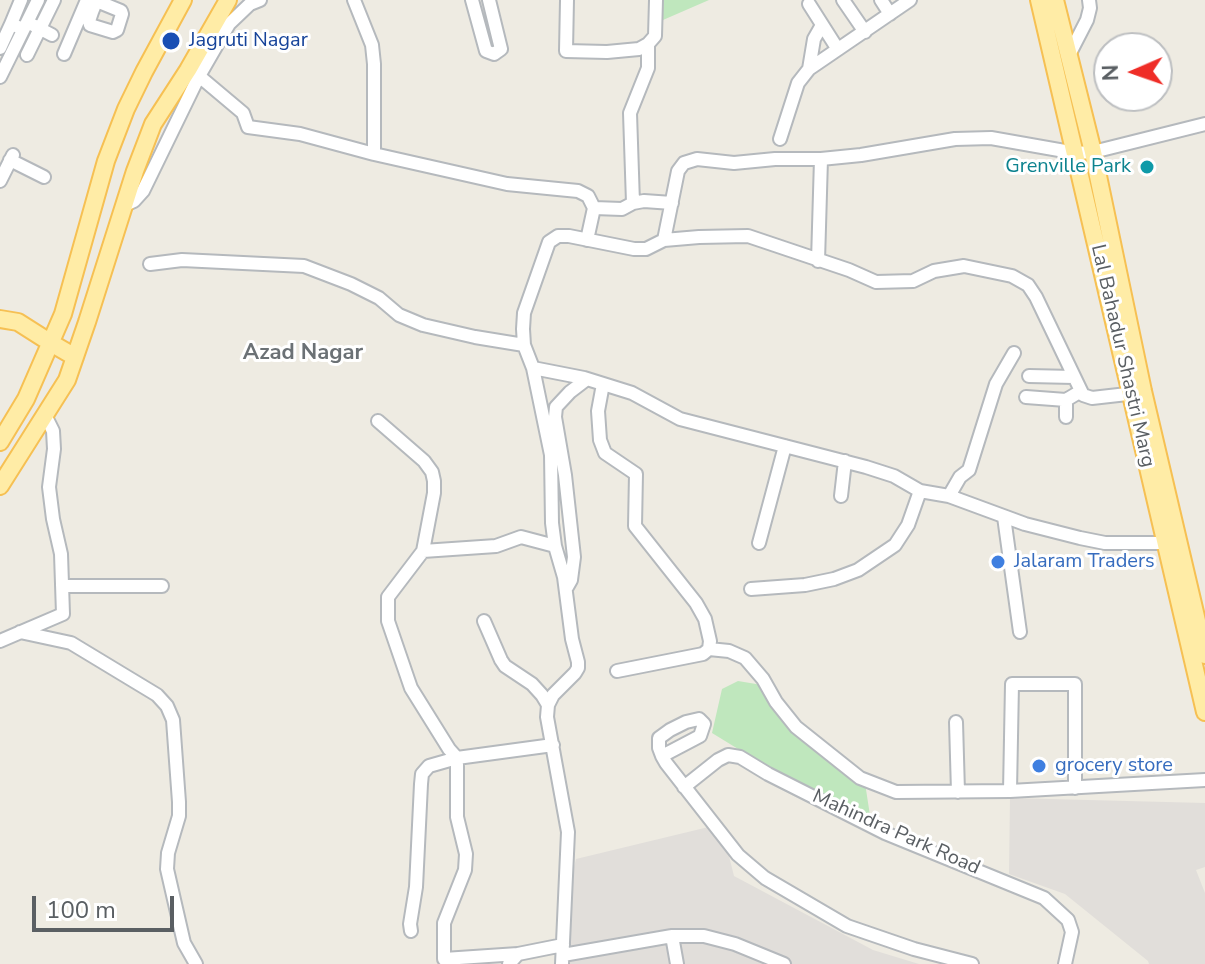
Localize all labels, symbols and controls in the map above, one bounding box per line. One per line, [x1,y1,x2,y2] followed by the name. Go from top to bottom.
[189,29,308,53] place label: Jagruti Nagar
[160,30,182,52] marker: Jagruti Nagar
[1093,32,1173,112] north arrow
[1096,64,1126,82] text: N
[1005,155,1131,179] place label: Grenville Park
[1138,158,1156,176] marker: Grenville Park
[1085,242,1159,470] street label: Lal Bahadur Shastri Marg
[243,341,363,367] district label: Azad Nagar
[1014,550,1155,574] place label: Jalaram Traders
[989,553,1007,571] marker: Jalaram Traders
[1055,754,1173,778] place label: grocery store
[1030,757,1048,775] marker: grocery store
[808,785,984,881] street label: Mahindra Park Road
[36,880,178,930] scale bar
[46,894,116,926] text: 100 m

